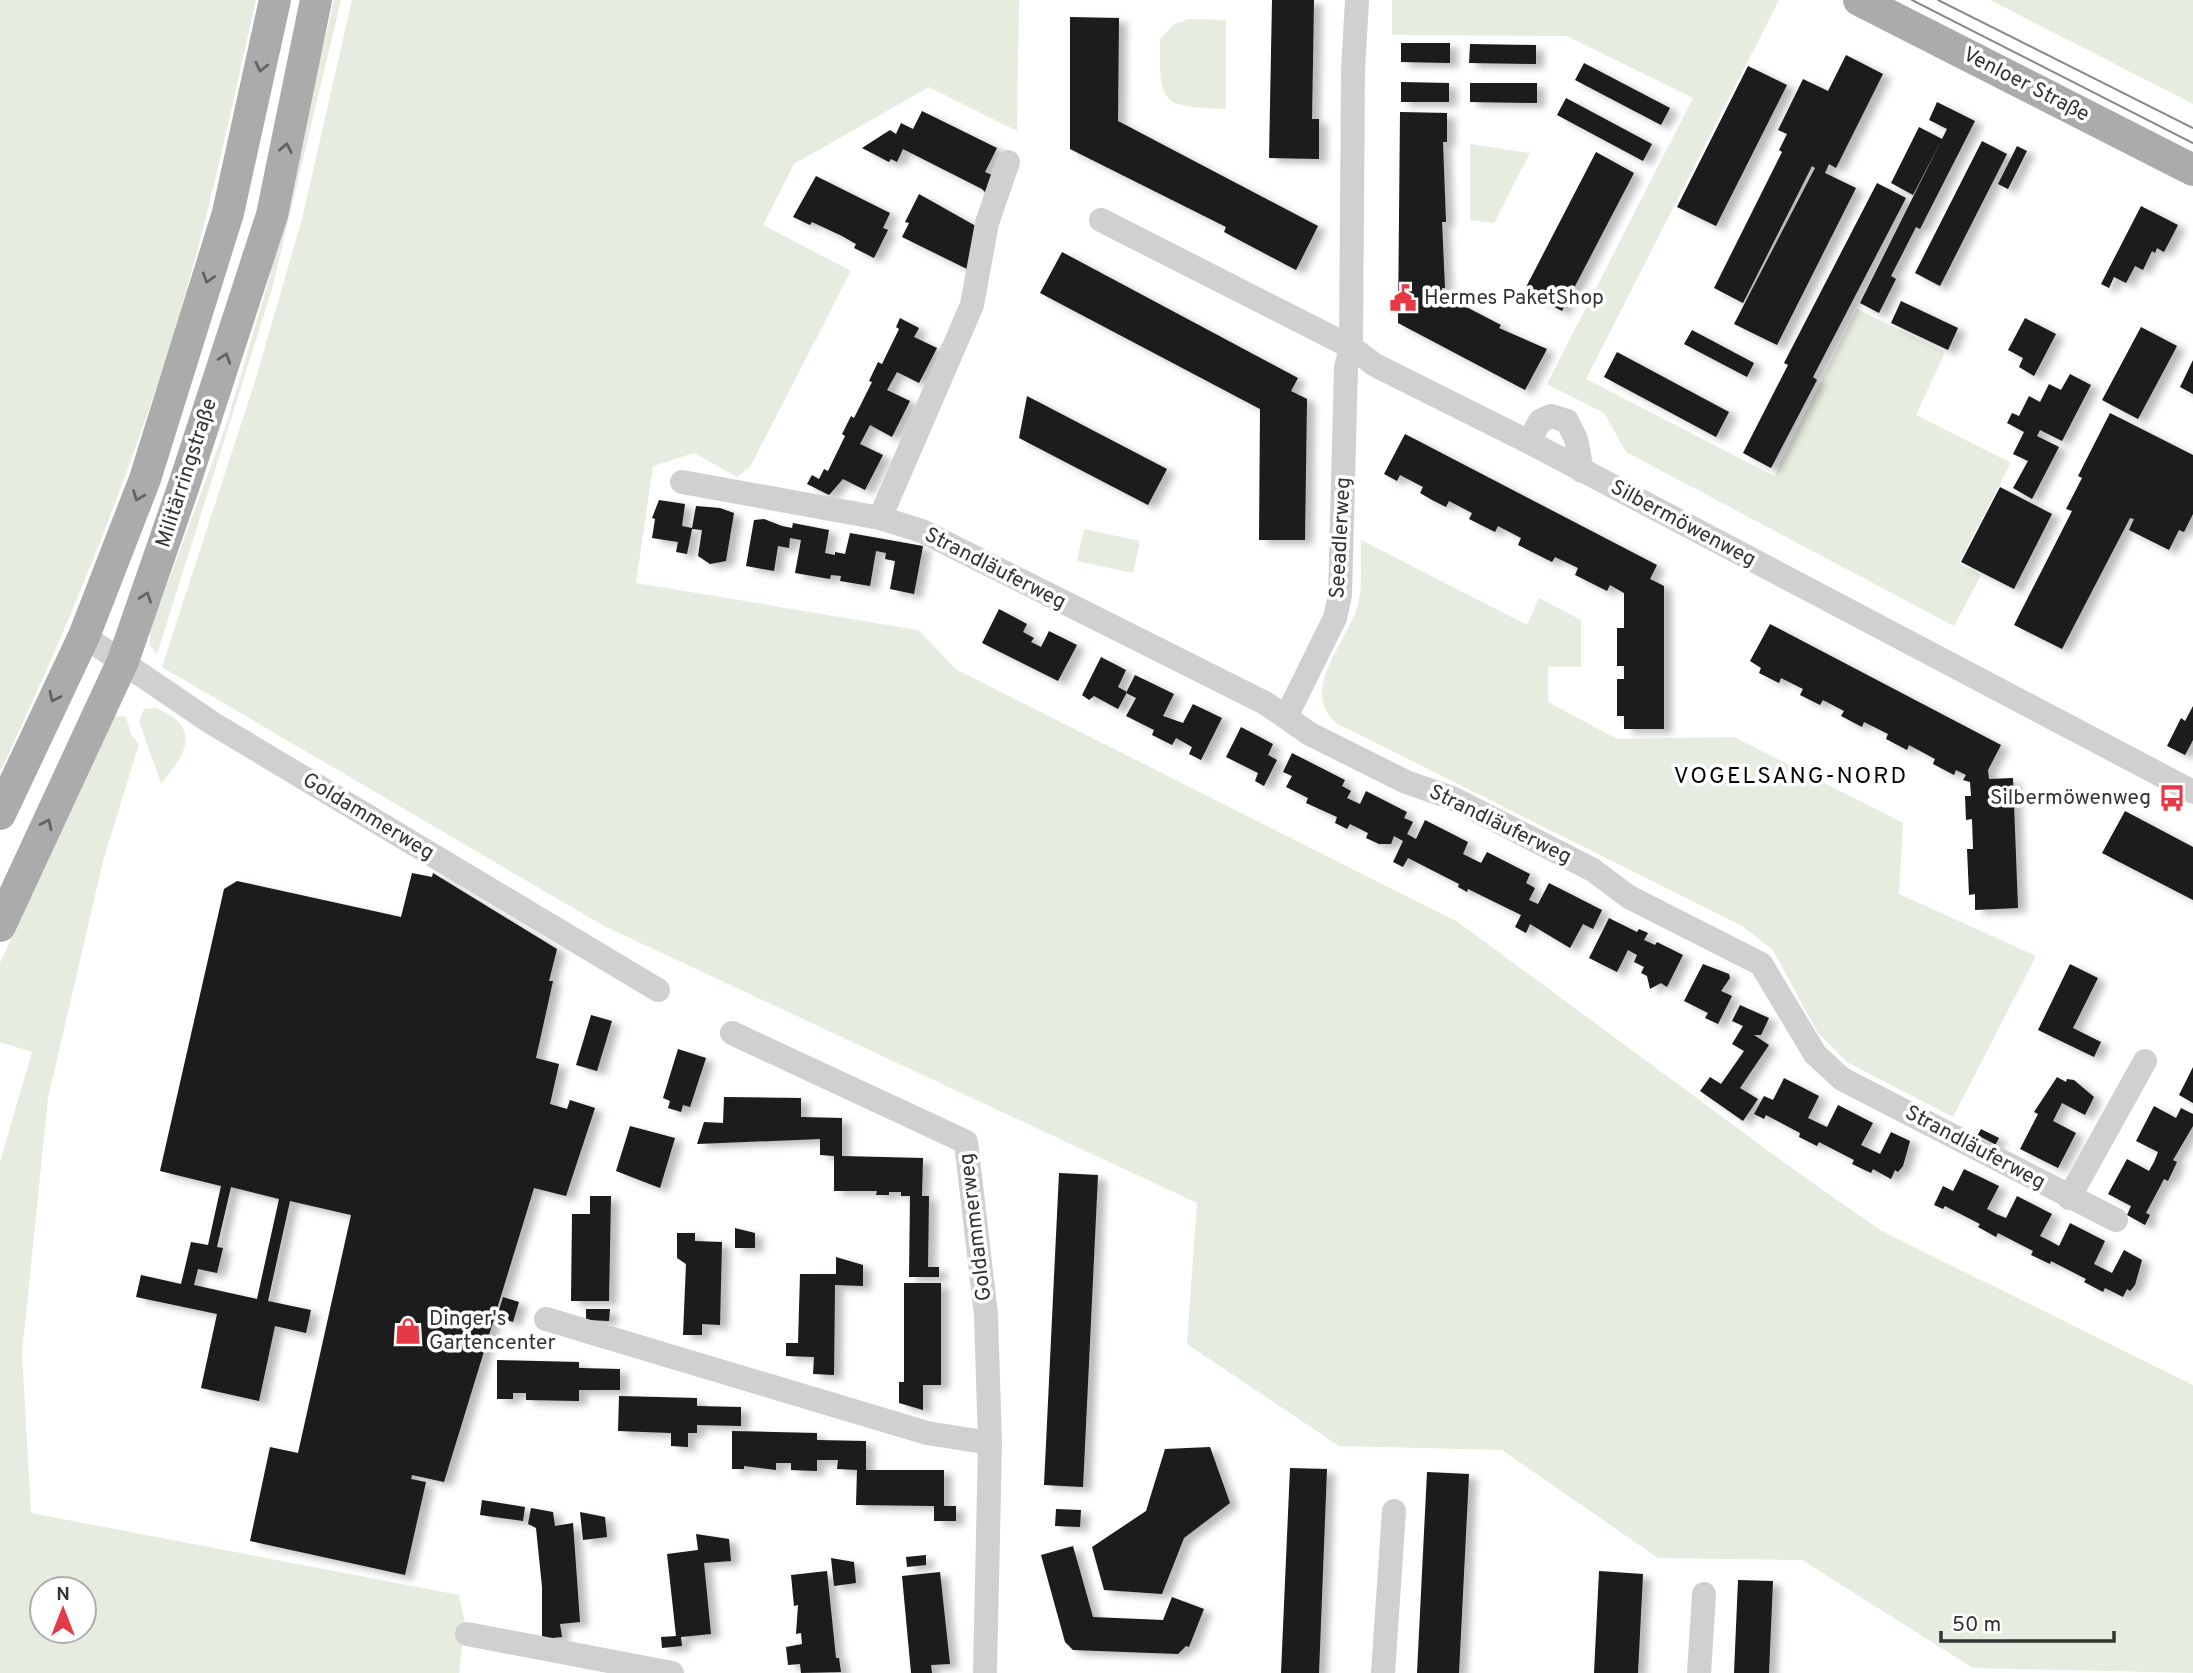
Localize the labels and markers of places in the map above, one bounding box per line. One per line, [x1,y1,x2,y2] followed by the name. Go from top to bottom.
[1388,283,1418,313] public building icon: Hermes PaketShop
[1424,285,1604,312] place label: Hermes PaketShop
[2157,783,2187,813] bus stop icon: Silbermöwenweg
[1990,785,2151,812] place label: Silbermöwenweg
[429,1306,556,1357] place label: Dinger's Gartencenter
[393,1316,423,1346] shop icon: Dinger's Gartencenter

